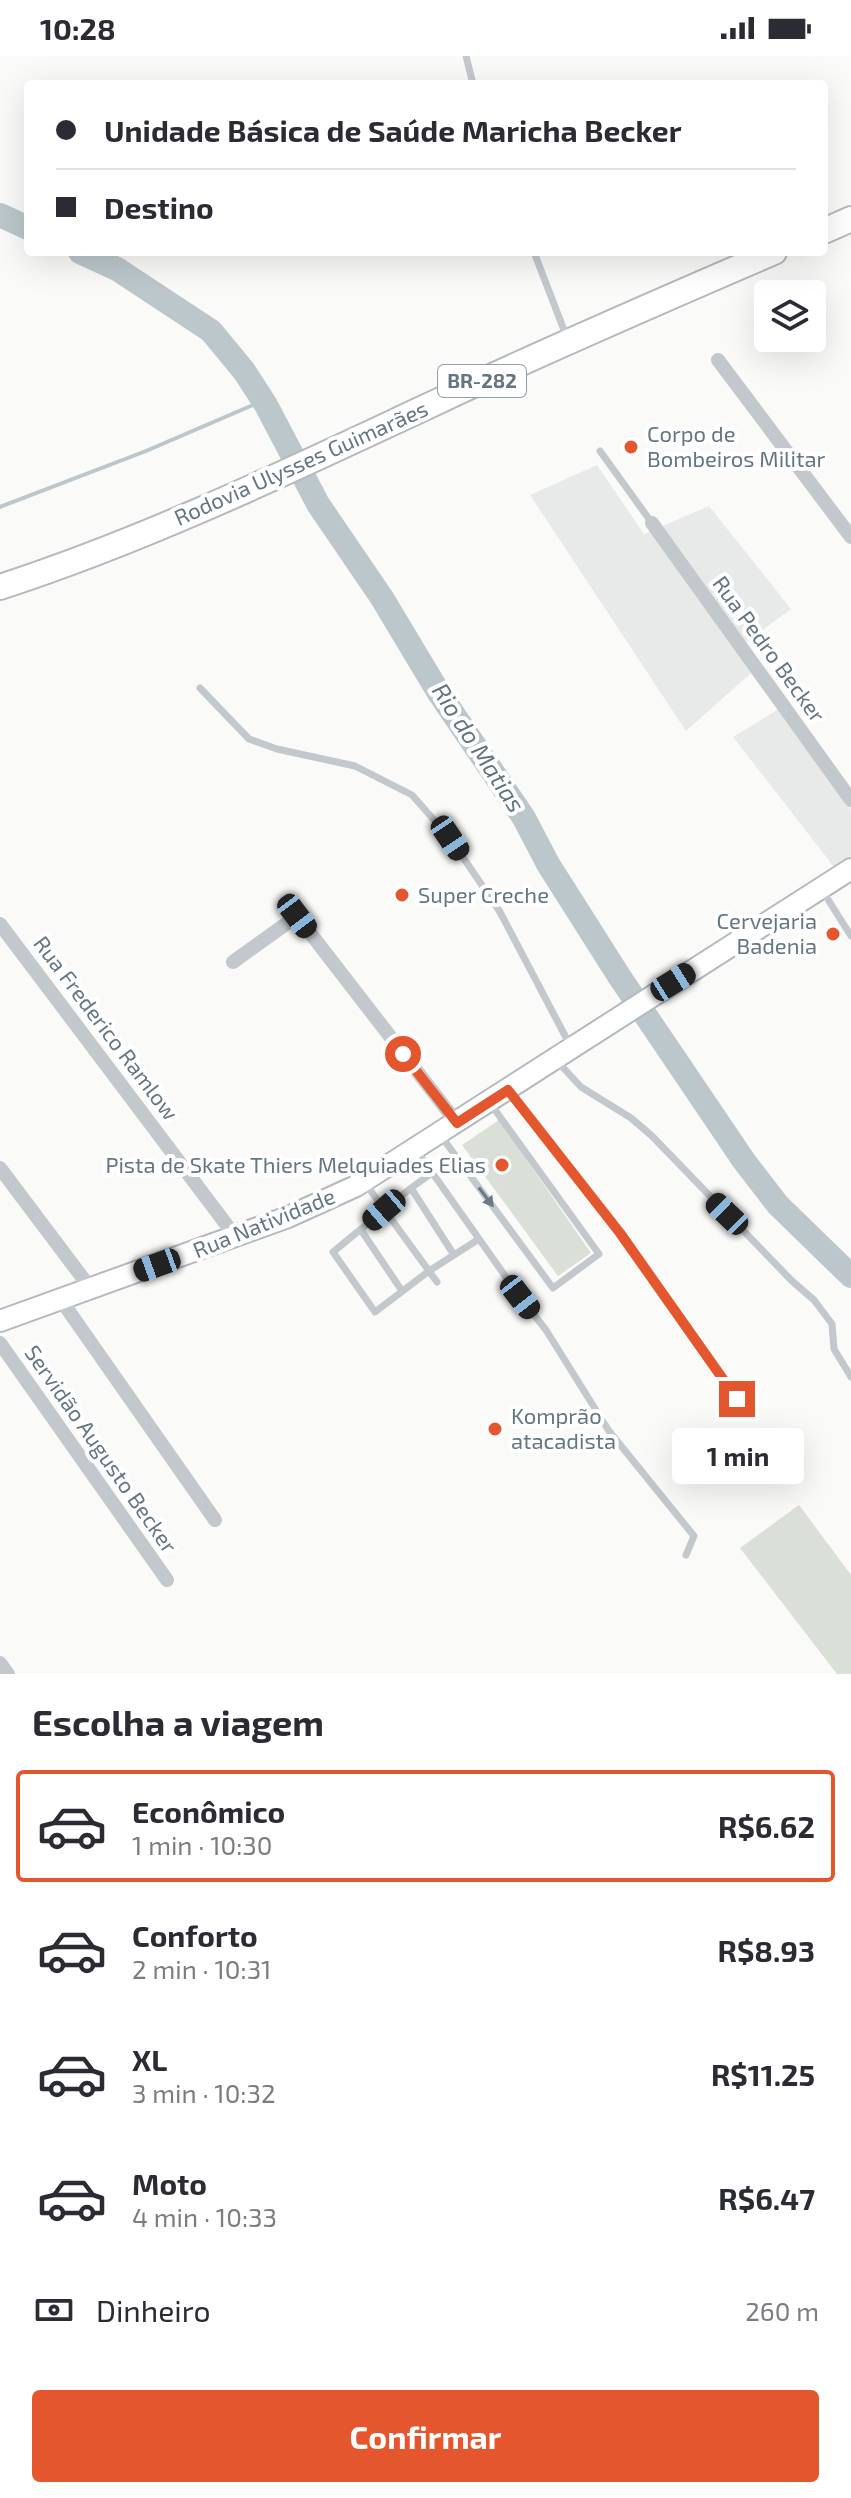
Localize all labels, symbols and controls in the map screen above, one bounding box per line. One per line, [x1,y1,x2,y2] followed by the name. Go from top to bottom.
[40,10,116,46] text: 10:28
[104,112,682,148] text: Unidade Básica de Saúde Maricha Becker
[104,189,214,225] text: Destino
[754,280,826,352] map controls
[754,280,826,352] button: layers
[438,365,526,397] road number: BR-282
[170,394,431,530] street label: Rodovia Ulysses Guimarães
[647,420,826,471] place label: Corpo de Bombeiros Militar
[622,438,640,456] marker: Corpo de Bombeiros Militar
[708,570,832,727] street label: Rua Pedro Becker
[427,677,532,817] water label: Rio do Matias
[427,811,473,865] car
[418,881,549,907] place label: Super Creche
[393,886,411,904] marker: Super Creche
[273,890,321,942] car
[717,907,817,958] place label: Cervejaria Badenia
[824,925,842,943] marker: Cervejaria Badenia
[29,930,184,1125] street label: Rua Frederico Ramlow
[646,959,700,1005] car
[385,1036,421,1072] route start
[105,1151,486,1177] place label: Pista de Skate Thiers Melquiades Elias
[493,1156,511,1174] marker: Pista de Skate Thiers Melquiades Elias
[189,1182,338,1262] street label: Rua Natividade
[358,1185,410,1235] car
[478,1186,493,1207] one-way arrow
[701,1189,753,1239] car
[130,1246,184,1284] car
[496,1271,544,1323] car
[20,1340,184,1557] street label: Servidão Augusto Becker
[719,1381,755,1417] route end
[511,1402,616,1453] place label: Komprão atacadista
[486,1420,504,1438] marker: Komprão atacadista
[671,1427,803,1483] callout: 1 min
[707,1440,769,1471] text: 1 min
[32,1700,324,1743] text: Escolha a viagem
[36,1790,108,1862] icon: car
[132,1793,285,1829] text: Econômico
[718,1808,815,1844] text: R$6.62
[132,1829,273,1860] text: 1 min · 10:30
[36,1914,108,1986] icon: car
[132,1917,258,1953] text: Conforto
[717,1932,815,1968] text: R$8.93
[132,1953,271,1984] text: 2 min · 10:31
[36,2038,108,2110] icon: car
[132,2041,167,2077] text: XL
[711,2056,815,2092] text: R$11.25
[132,2077,276,2108] text: 3 min · 10:32
[36,2162,108,2234] icon: car
[132,2165,207,2201] text: Moto
[718,2180,815,2216] text: R$6.47
[132,2201,277,2232] text: 4 min · 10:33
[32,2288,76,2332] icon: cash
[96,2292,210,2328] text: Dinheiro
[745,2295,819,2326] text: 260 m
[32,2390,819,2482] button: Confirmar

